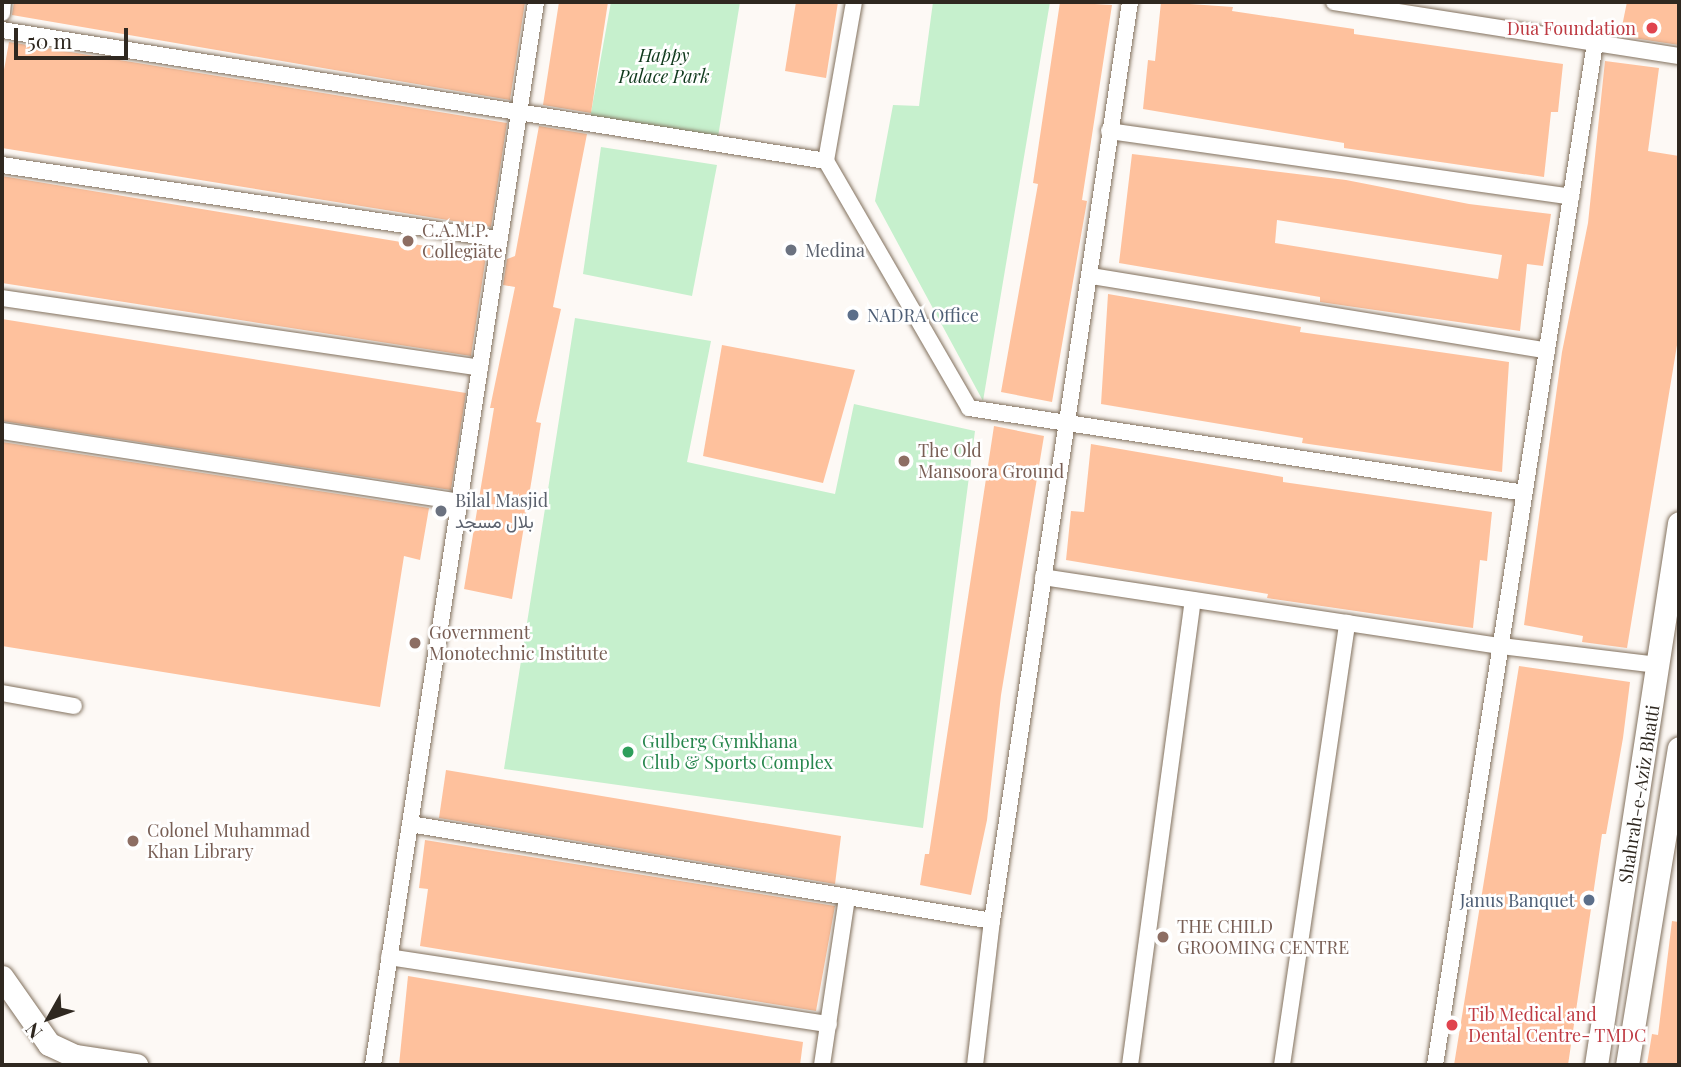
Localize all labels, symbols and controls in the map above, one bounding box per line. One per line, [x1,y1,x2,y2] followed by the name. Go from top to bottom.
[18,14,131,58] scale bar
[1507,17,1636,39] place label: Dua Foundation
[1642,18,1662,38] marker: Dua Foundation
[27,26,72,54] text: 50 m
[618,45,710,88] park label: Happy Palace Park
[422,220,503,262] place label: C.A.M.P. Collegiate
[400,233,416,249] marker: C.A.M.P. Collegiate
[805,239,865,261] place label: Medina
[783,242,799,258] marker: Medina
[867,304,979,326] place label: NADRA Office
[845,307,861,323] marker: NADRA Office
[918,440,1064,482] place label: The Old Mansoora Ground
[896,453,912,469] marker: The Old Mansoora Ground
[455,490,548,532] place label: Bilal Masjid بلال مسجد
[433,503,449,519] marker: Bilal Masjid بلال مسجد
[429,622,608,664] place label: Government Monotechnic Institute
[407,635,423,651] marker: Government Monotechnic Institute
[1614,703,1664,885] street label: Shahrah-e-Aziz Bhatti
[642,731,833,774] place label: Gulberg Gymkhana Club & Sports Complex
[620,744,636,760] marker: Gulberg Gymkhana Club & Sports Complex
[147,820,310,862] place label: Colonel Muhammad Khan Library
[125,833,141,849] marker: Colonel Muhammad Khan Library
[1460,889,1575,911] place label: Janus Banquet
[1581,892,1597,908] marker: Janus Banquet
[1177,916,1349,958] place label: THE CHILD GROOMING CENTRE
[1155,929,1171,945] marker: THE CHILD GROOMING CENTRE
[14,983,84,1053] north arrow
[1468,1004,1647,1046] place label: Tib Medical and Dental Centre- TMDC
[1442,1015,1462,1035] marker: Tib Medical and Dental Centre- TMDC
[19,1018,47,1045] text: N

